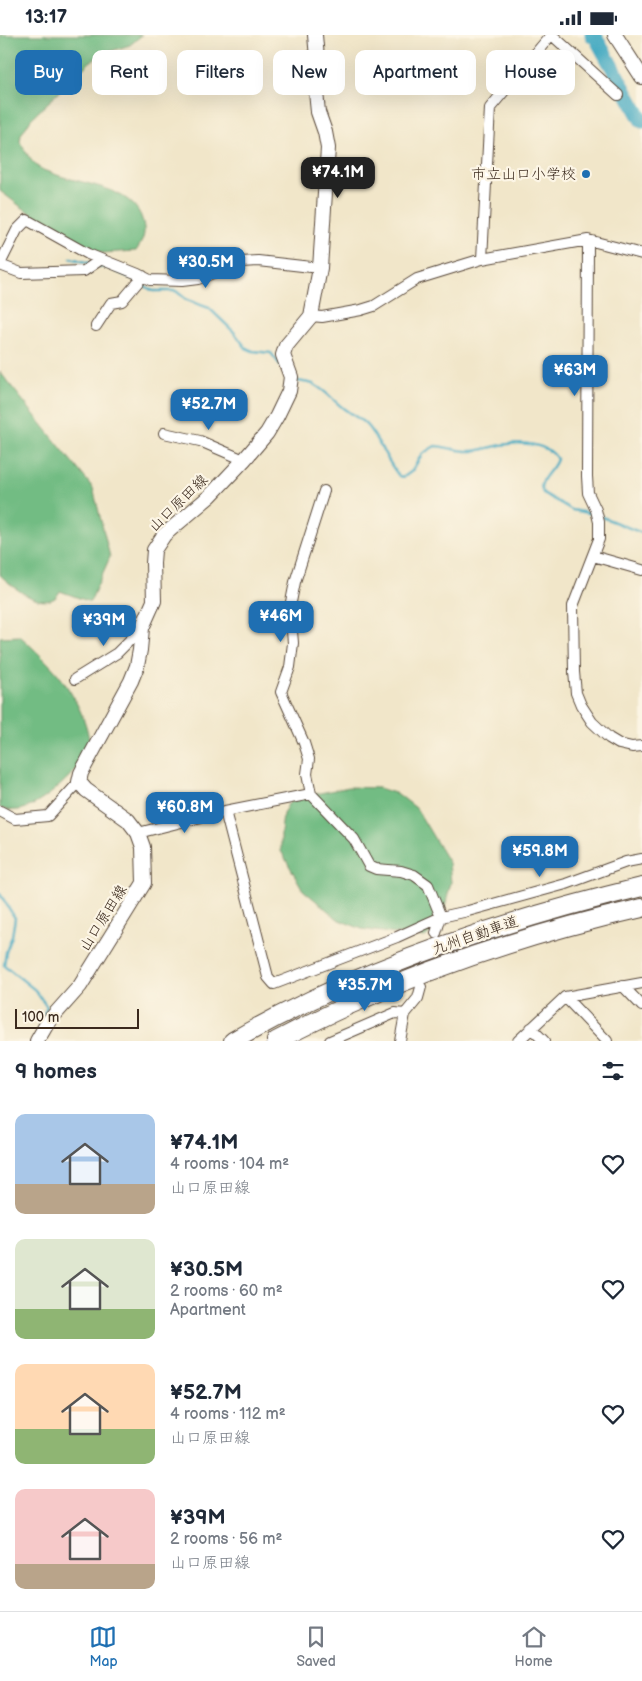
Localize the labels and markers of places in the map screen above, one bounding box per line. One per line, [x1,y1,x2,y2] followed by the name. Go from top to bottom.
[297,156,379,199] pin: ¥74.1M
[471,165,576,184] place label: 市立山口小学校
[580,168,592,180] marker: 市立山口小学校
[165,247,247,289] pin: ¥30.5M
[545,355,605,397] pin: ¥63M
[168,389,250,431] pin: ¥52.7M
[251,601,311,643] pin: ¥46M
[74,605,134,647] pin: ¥39M
[144,791,226,834] pin: ¥60.8M
[499,835,581,878] pin: ¥59.8M
[324,969,406,1012] pin: ¥35.7M

